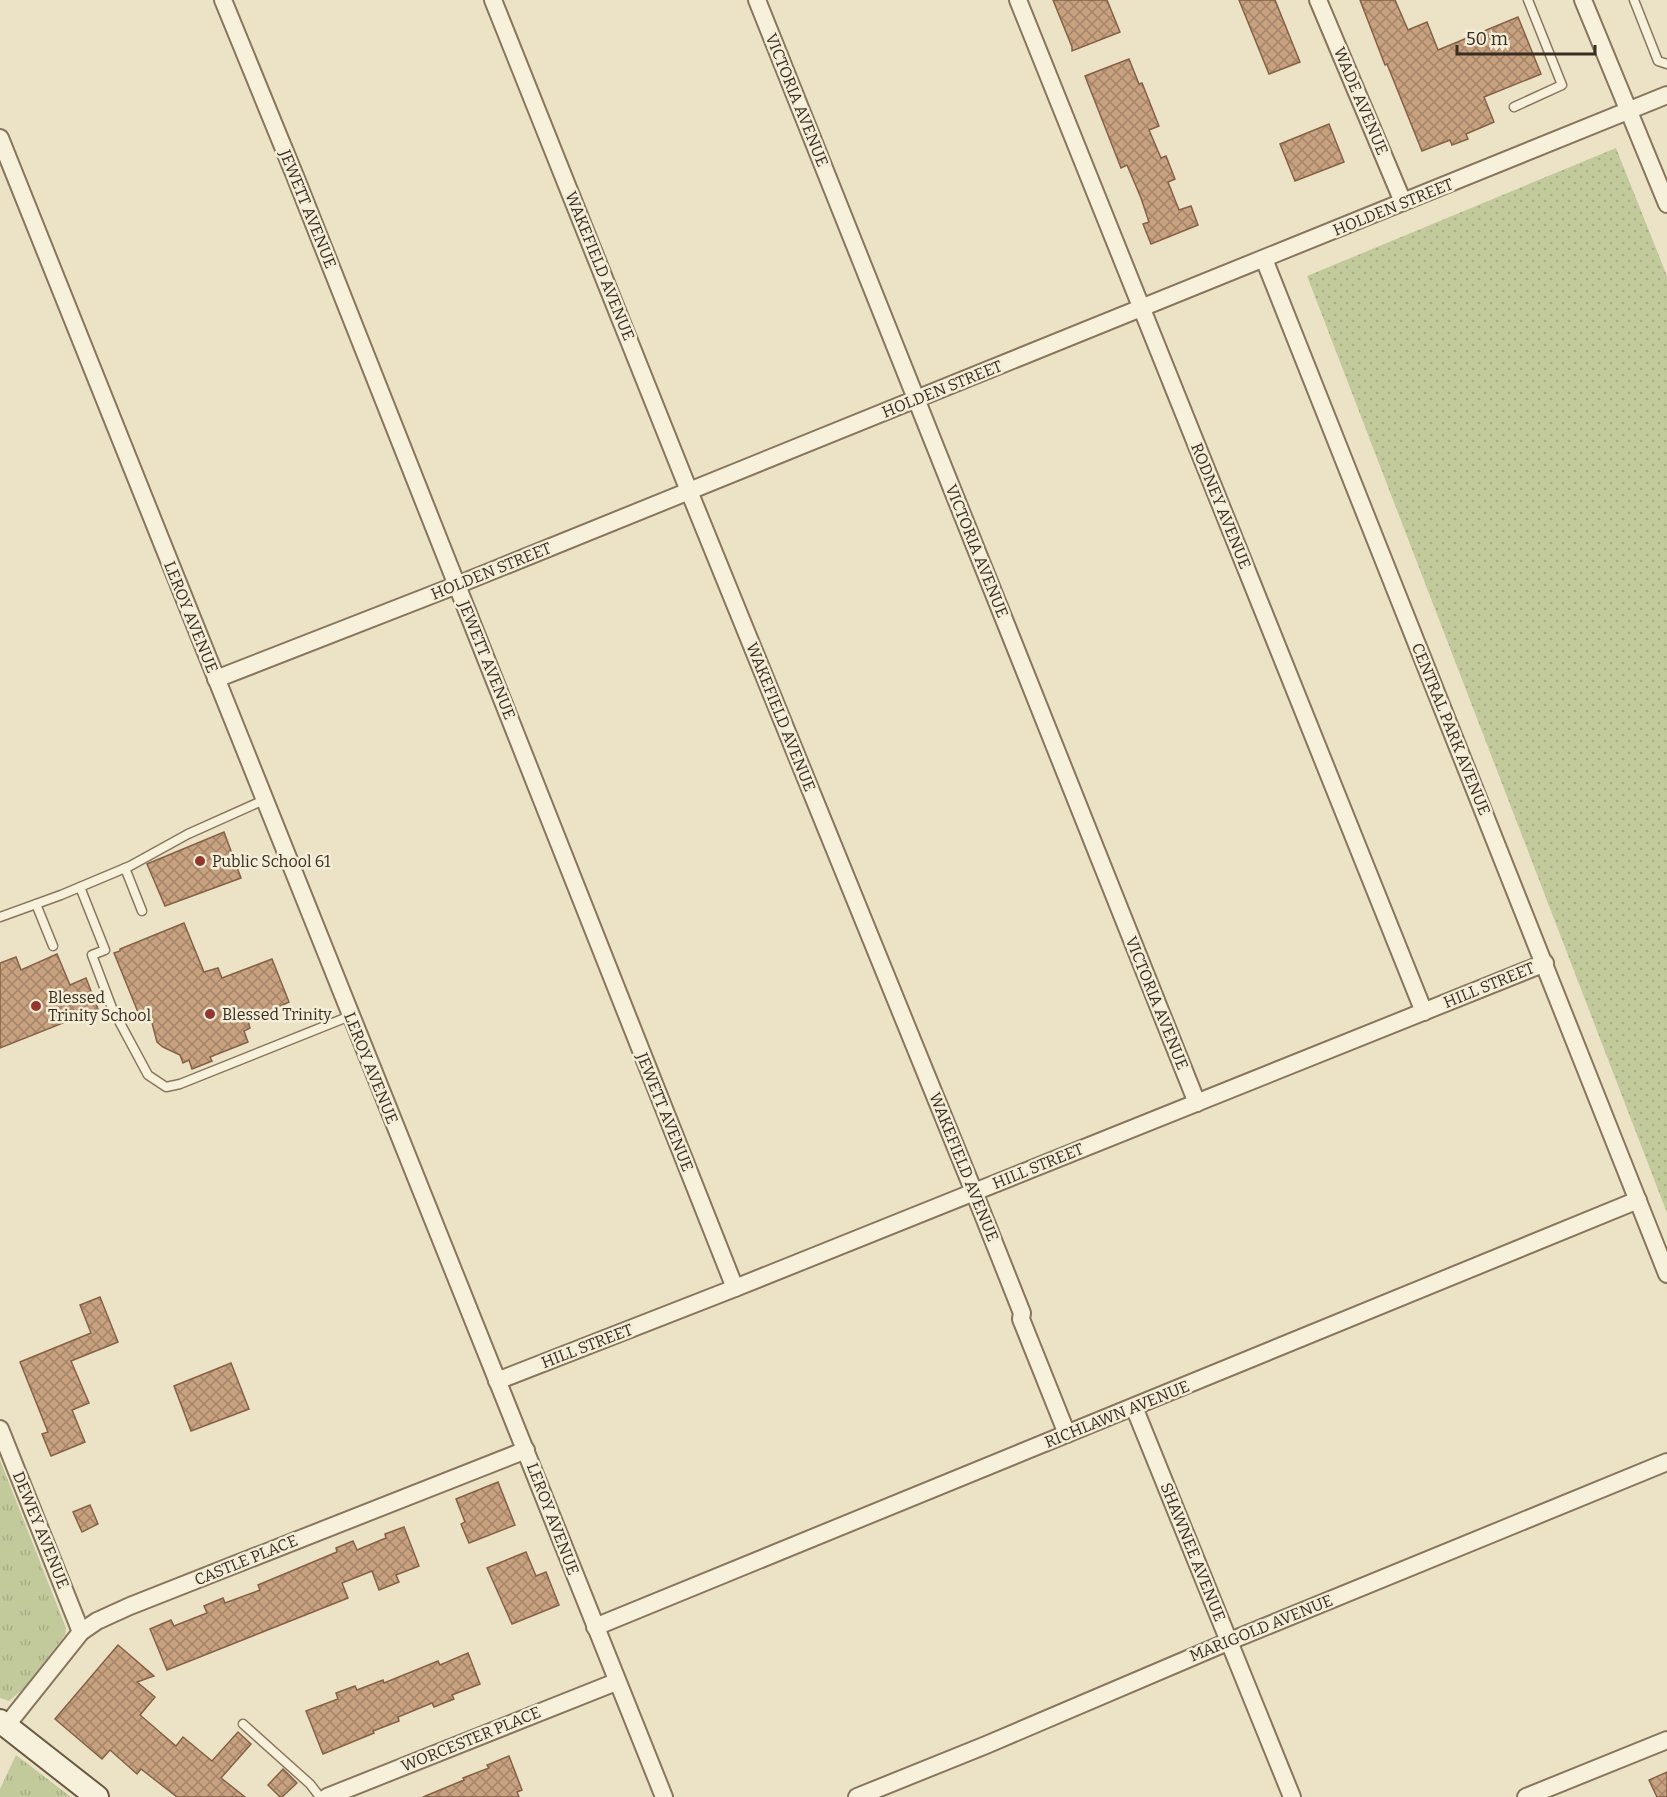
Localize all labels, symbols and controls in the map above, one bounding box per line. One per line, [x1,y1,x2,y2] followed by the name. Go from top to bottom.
[1457,18,1595,56] scale bar
[1466,28,1508,50] text: 50 m
[762,31,832,169] street label: VICTORIA AVENUE
[1330,44,1392,158] street label: WADE AVENUE
[275,146,340,271] street label: JEWETT AVENUE
[1330,174,1456,240] street label: HOLDEN STREET
[561,189,639,343] street label: WAKEFIELD AVENUE
[879,356,1005,422] street label: HOLDEN STREET
[1187,440,1255,572] street label: RODNEY AVENUE
[942,482,1012,620] street label: VICTORIA AVENUE
[428,538,554,604] street label: HOLDEN STREET
[160,558,222,676] street label: LEROY AVENUE
[454,597,519,722] street label: JEWETT AVENUE
[742,640,820,794] street label: WAKEFIELD AVENUE
[1408,640,1494,818] street label: CENTRAL PARK AVENUE
[212,852,331,871] place label: Public School 61
[193,854,207,868] marker: Public School 61
[1122,934,1192,1072] street label: VICTORIA AVENUE
[1441,958,1537,1012] street label: HILL STREET
[48,988,151,1025] place label: Blessed Trinity School
[29,999,43,1013] marker: Blessed Trinity School
[222,1005,332,1024] place label: Blessed Trinity
[203,1007,217,1021] marker: Blessed Trinity
[340,1009,402,1127] street label: LEROY AVENUE
[632,1049,697,1174] street label: JEWETT AVENUE
[925,1090,1003,1244] street label: WAKEFIELD AVENUE
[990,1139,1086,1193] street label: HILL STREET
[539,1320,635,1372] street label: HILL STREET
[1042,1376,1192,1452] street label: RICHLAWN AVENUE
[523,1460,583,1578] street label: LEROY AVENUE
[9,1469,73,1591] street label: DEWEY AVENUE
[1156,1480,1230,1624] street label: SHAWNEE AVENUE
[192,1531,300,1589] street label: CASTLE PLACE
[1187,1591,1335,1665] street label: MARIGOLD AVENUE
[398,1702,544,1776] street label: WORCESTER PLACE

